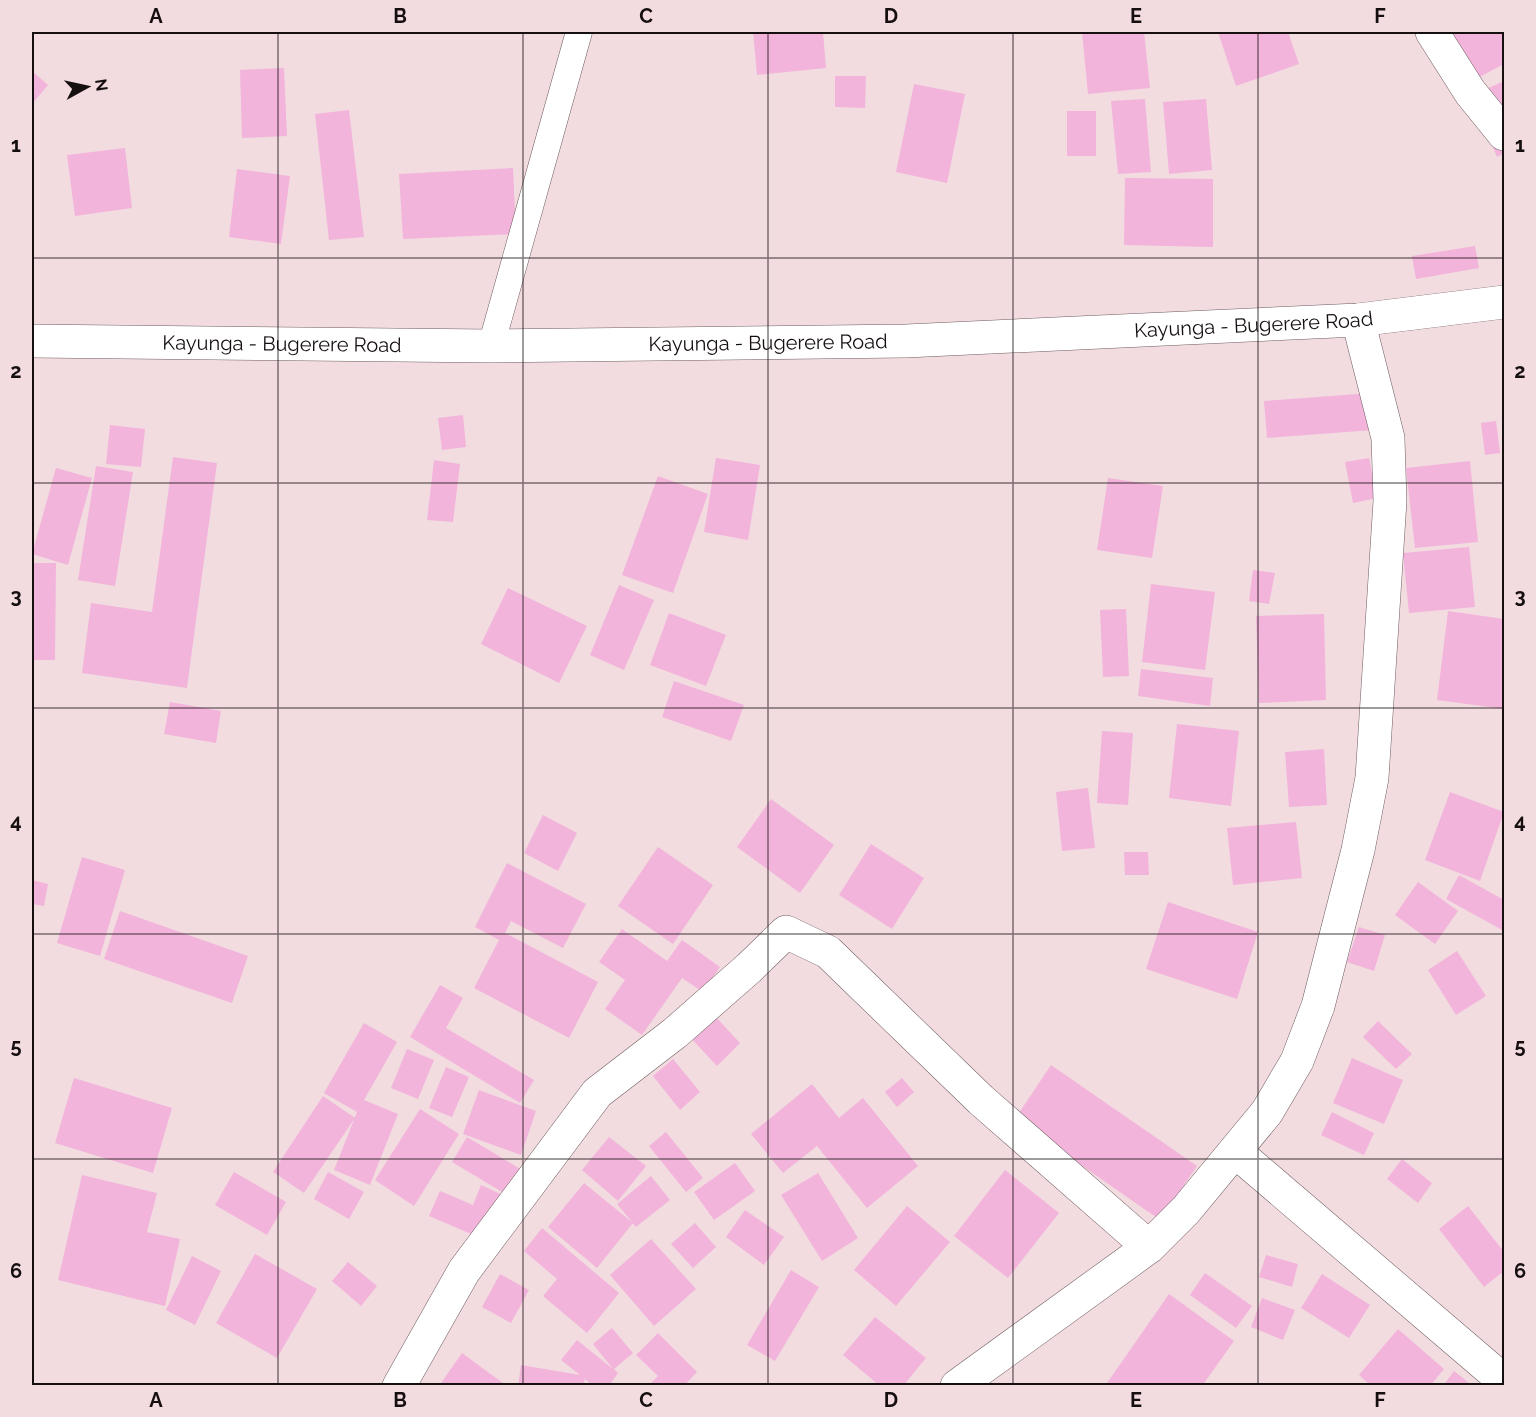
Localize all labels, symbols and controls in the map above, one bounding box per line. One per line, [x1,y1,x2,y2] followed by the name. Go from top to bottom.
[149,4,163,28] text: A
[393,4,407,28] text: B
[639,4,653,28] text: C
[884,4,898,28] text: D
[1130,4,1142,28] text: E
[1374,4,1386,28] text: F
[57,57,117,117] north arrow
[91,78,112,92] text: N
[11,133,21,157] text: 1
[1515,133,1525,157] text: 1
[1134,306,1374,342] street label: Kayunga - Bugerere Road
[648,329,888,356] street label: Kayunga - Bugerere Road
[162,330,402,357] street label: Kayunga - Bugerere Road
[10,359,22,383] text: 2
[1514,359,1526,383] text: 2
[10,584,22,608] text: 3
[1514,584,1526,608] text: 3
[10,809,22,833] text: 4
[1514,809,1526,833] text: 4
[10,1034,22,1058] text: 5
[1514,1034,1526,1058] text: 5
[10,1259,22,1283] text: 6
[1514,1259,1526,1283] text: 6
[149,1388,163,1412] text: A
[393,1388,407,1412] text: B
[639,1388,653,1412] text: C
[884,1388,898,1412] text: D
[1130,1388,1142,1412] text: E
[1374,1388,1386,1412] text: F

